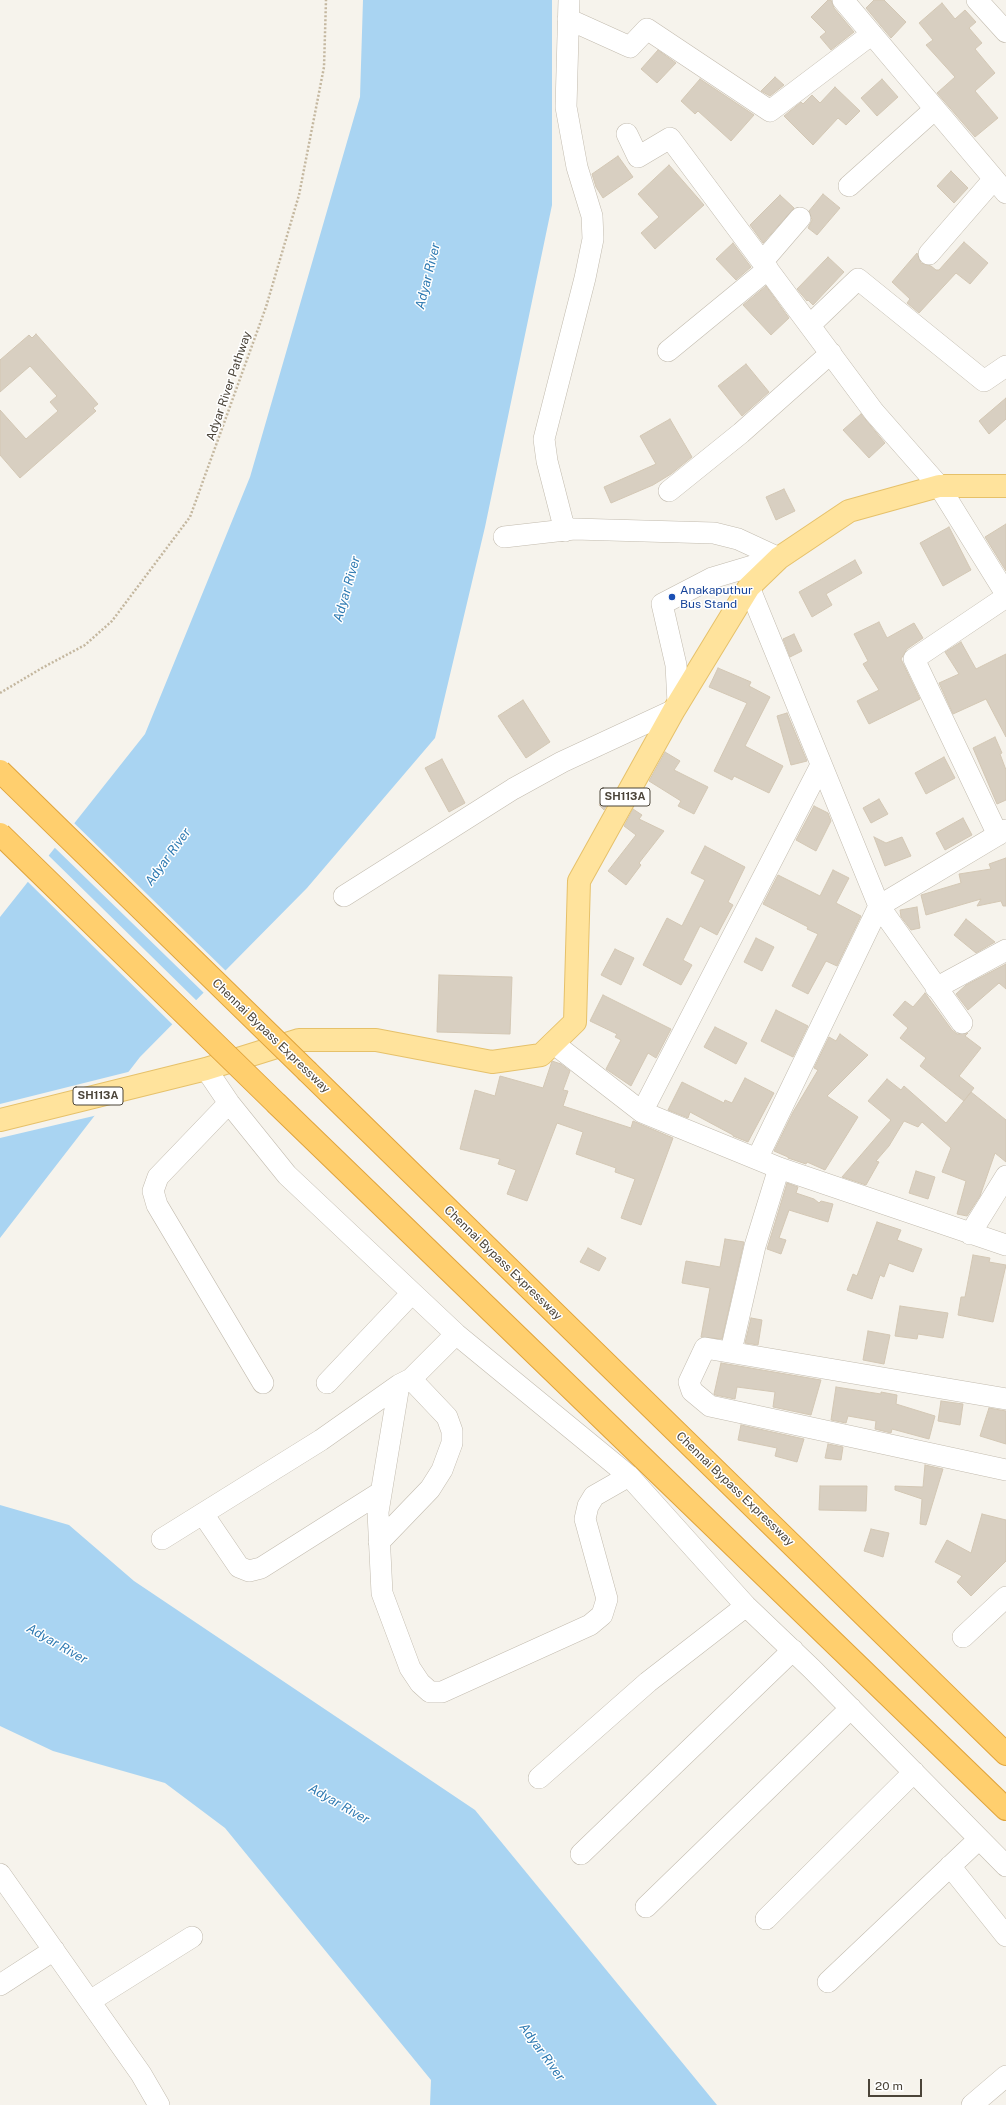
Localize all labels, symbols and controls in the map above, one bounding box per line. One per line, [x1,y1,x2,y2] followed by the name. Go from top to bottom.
[412,241,444,311] water label: Adyar River
[204,329,254,443] street label: Adyar River Pathway
[330,554,364,624] water label: Adyar River
[680,583,753,611] place label: Anakaputhur Bus Stand
[667,592,677,602] marker: Anakaputhur Bus Stand
[600,788,650,806] road number: SH113A
[142,825,194,889] water label: Adyar River
[209,976,333,1096] street label: Chennai Bypass Expressway
[73,1087,123,1105] road number: SH113A
[441,1203,565,1323] street label: Chennai Bypass Expressway
[673,1429,797,1549] street label: Chennai Bypass Expressway
[24,1620,90,1668] water label: Adyar River
[306,1780,372,1828] water label: Adyar River
[516,2020,568,2084] water label: Adyar River
[870,2071,924,2097] scale bar
[875,2079,903,2093] text: 20 m

